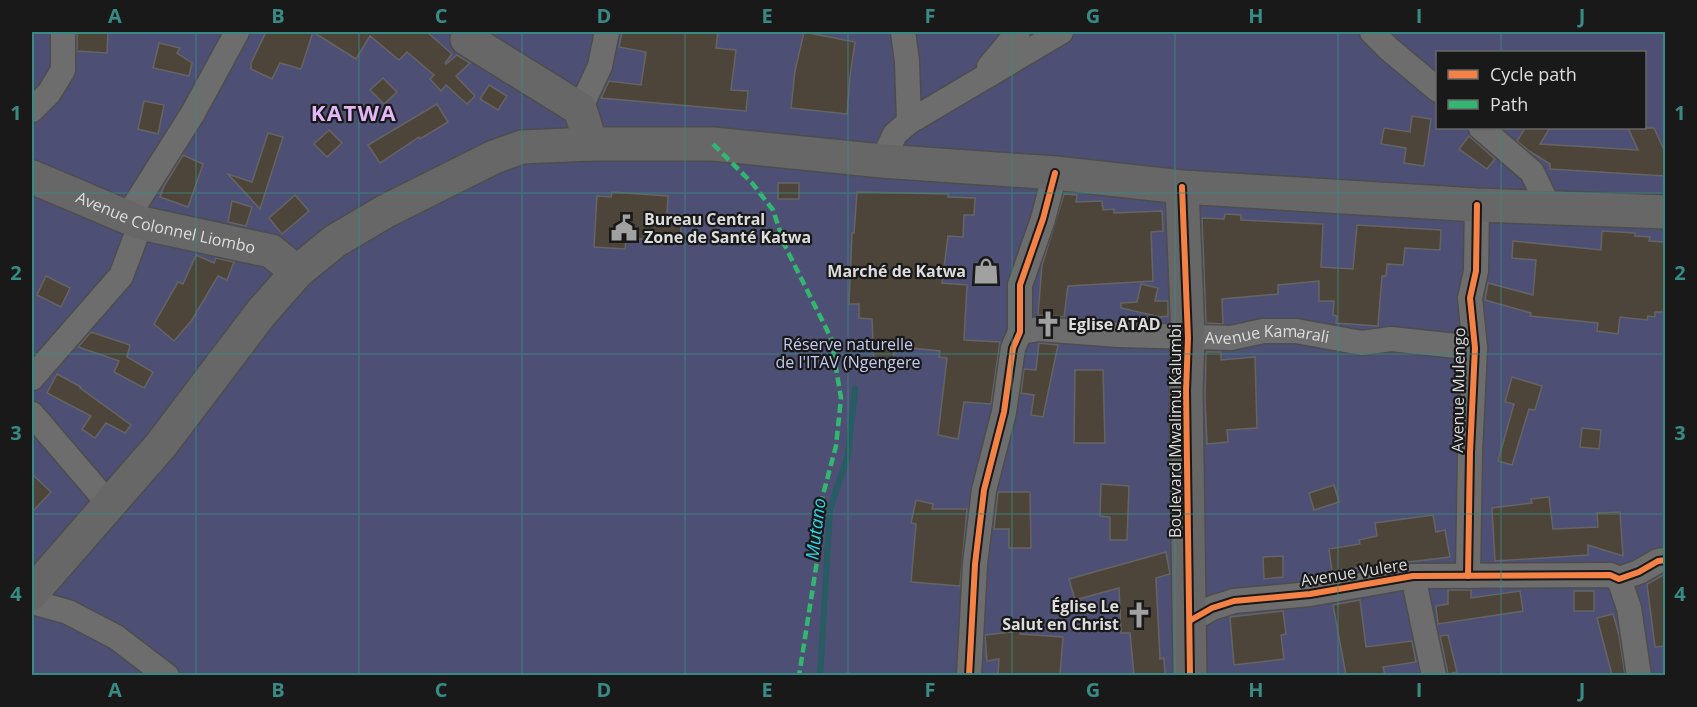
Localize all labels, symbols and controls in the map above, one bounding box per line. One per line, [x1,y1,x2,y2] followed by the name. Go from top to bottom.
[108,2,122,29] text: A
[271,2,285,29] text: B
[435,2,448,29] text: C
[597,2,611,29] text: D
[761,2,773,29] text: E
[925,2,935,29] text: F
[1086,2,1100,29] text: G
[1248,2,1264,29] text: H
[1416,2,1422,29] text: I
[1577,2,1585,29] text: J
[1436,51,1646,129] legend
[1490,62,1577,86] text: Cycle path
[1490,92,1528,116] text: Path
[311,97,397,127] district label: KATWA
[10,99,22,126] text: 1
[1674,99,1686,126] text: 1
[73,186,258,258] street label: Avenue Colonnel Liombo
[644,208,811,248] place label: Bureau Central Zone de Santé Katwa
[609,213,639,243] public building icon: Bureau Central Zone de Santé Katwa
[971,256,1001,286] shop icon: Marché de Katwa
[10,259,22,286] text: 2
[1674,259,1686,286] text: 2
[827,260,966,282] place label: Marché de Katwa
[1033,309,1063,339] church icon: Eglise ATAD
[1068,313,1161,335] place label: Eglise ATAD
[1204,320,1331,349] street label: Avenue Kamarali
[1164,324,1186,538] street label: Boulevard Mwalimu Kalumbi
[1446,327,1470,453] street label: Avenue Mulengo
[775,333,921,373] park label: Réserve naturelle de l'ITAV (Ngengere
[10,419,22,446] text: 3
[1674,419,1686,446] text: 3
[799,497,831,561] water label: Mutano
[1299,553,1409,591] street label: Avenue Vulere
[10,580,22,607] text: 4
[1674,580,1686,607] text: 4
[1002,595,1119,635] place label: Église Le Salut en Christ
[1124,600,1154,630] church icon: Église Le Salut en Christ
[108,676,122,703] text: A
[271,676,285,703] text: B
[435,676,448,703] text: C
[597,676,611,703] text: D
[761,676,773,703] text: E
[925,676,935,703] text: F
[1086,676,1100,703] text: G
[1248,676,1264,703] text: H
[1416,676,1422,703] text: I
[1577,676,1585,703] text: J

